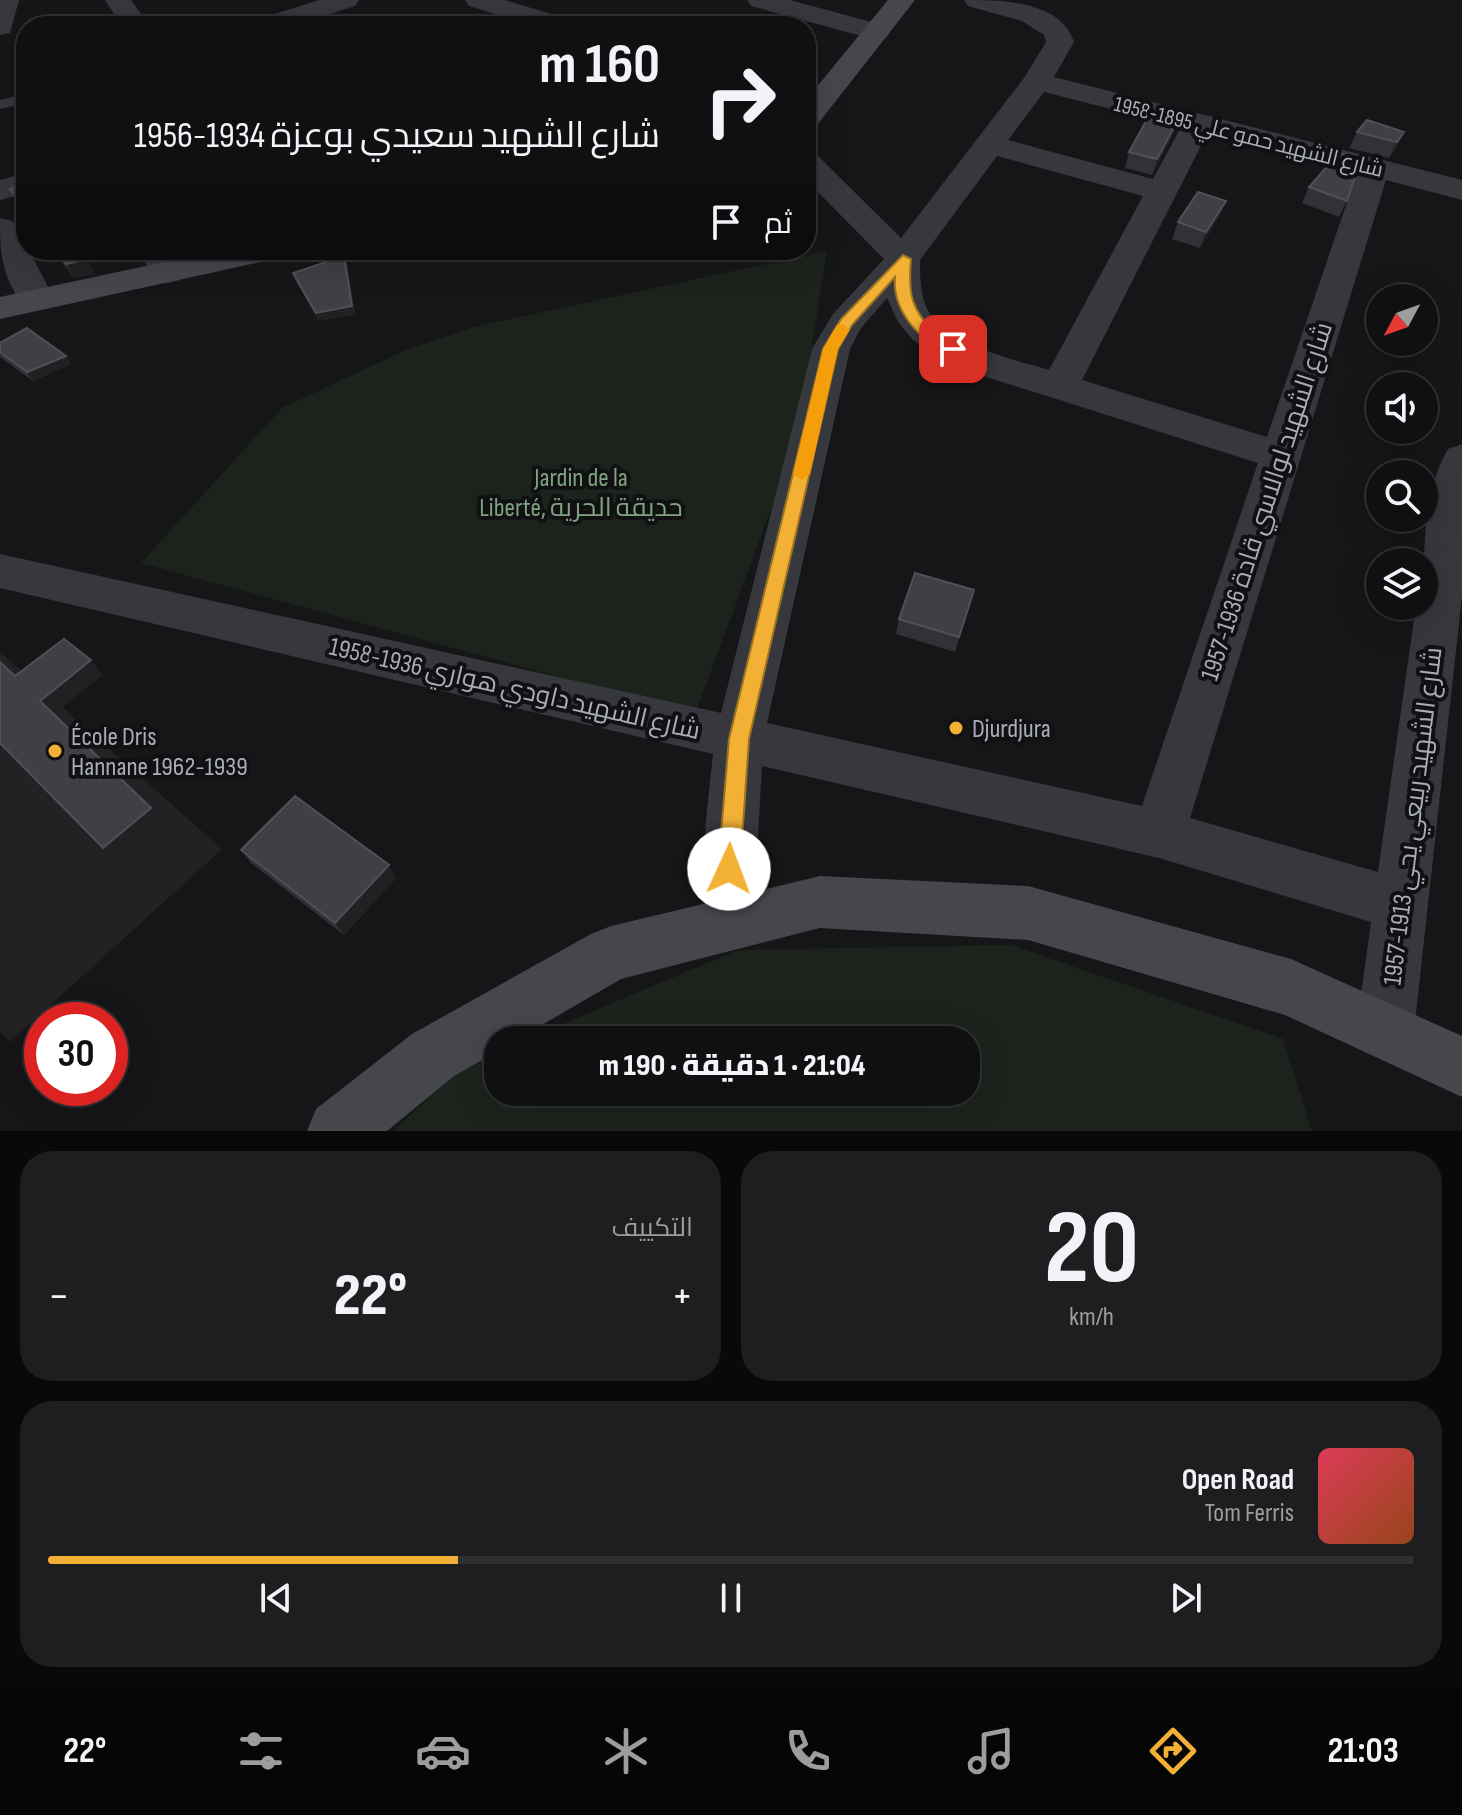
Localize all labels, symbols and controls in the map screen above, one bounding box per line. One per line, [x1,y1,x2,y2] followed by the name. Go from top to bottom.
[539,32,660,99] text: 160 m
[688,48,792,152] icon: right
[1111,91,1386,186] street label: شارع الشهيد حمو علي 1895-1958
[134,115,660,158] text: شارع الشهيد سعيدي بوعزة 1934-1956
[704,200,748,244] icon: arrive
[764,206,792,242] text: ثم
[1366,284,1438,356] north arrow
[1366,284,1438,620] map controls
[919,315,987,383] pin
[1195,318,1342,685] street label: شارع الشهيد لوالاسي قادة 1936-1957
[931,327,975,371] icon: arrive
[1366,372,1438,444] button: sound
[1366,460,1438,532] button: search
[479,463,683,524] park label: Jardin de la Liberté, حديقة الحرية
[1366,548,1438,620] button: layers
[326,632,703,750] street label: شارع الشهيد داودي هواري 1936-1958
[1377,645,1454,987] street label: شارع الشهيد ربيعي يحي 1913-1957
[972,714,1051,745] place label: Djurdjura
[947,719,965,737] marker: Djurdjura
[71,722,248,783] place label: École Dris Hannane 1962-1939
[46,742,64,760] marker: École Dris Hannane 1962-1939
[687,827,771,911] position arrow
[24,1002,128,1106] speed limit sign: 30
[599,1048,865,1084] text: 21:04 · 1 دقيقة · 190 m
[1044,1187,1139,1312] text: 20
[611,1213,693,1244] text: التكييف
[334,1260,407,1332] text: 22°
[48,1270,70,1323] text: −
[671,1270,693,1323] text: +
[1069,1302,1114,1333] text: km/h
[1182,1462,1294,1498] text: Open Road
[1205,1498,1294,1529] text: Tom Ferris
[254,1576,298,1620] icon: previous
[709,1576,753,1620] icon: pause
[1164,1576,1208,1620] icon: next
[233,1723,289,1779] icon: filters
[415,1723,471,1779] icon: car
[598,1723,654,1779] icon: climate
[780,1723,836,1779] icon: phone
[963,1723,1019,1779] icon: music
[1145,1723,1201,1779] icon: directions
[63,1730,106,1773] text: 22°
[1328,1730,1399,1773] text: 21:03

